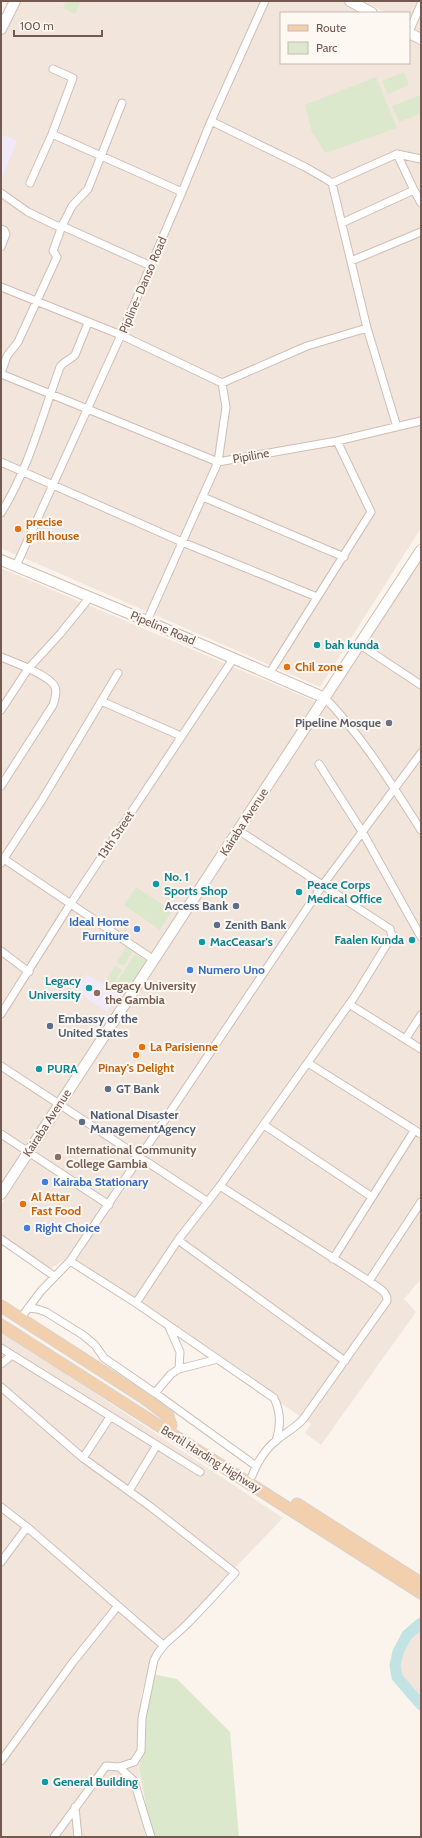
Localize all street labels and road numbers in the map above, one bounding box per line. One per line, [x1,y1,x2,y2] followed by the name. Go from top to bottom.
[115,234,170,335] street label: Pipline- Danso Road
[231,445,270,466] street label: Pipiline
[128,607,198,648] street label: Pipeline Road
[216,785,271,858] street label: Kairaba Avenue
[94,808,137,862] street label: 13th Street
[19,1086,74,1159] street label: Kairaba Avenue
[158,1422,264,1495] street label: Bertil Harding Highway

